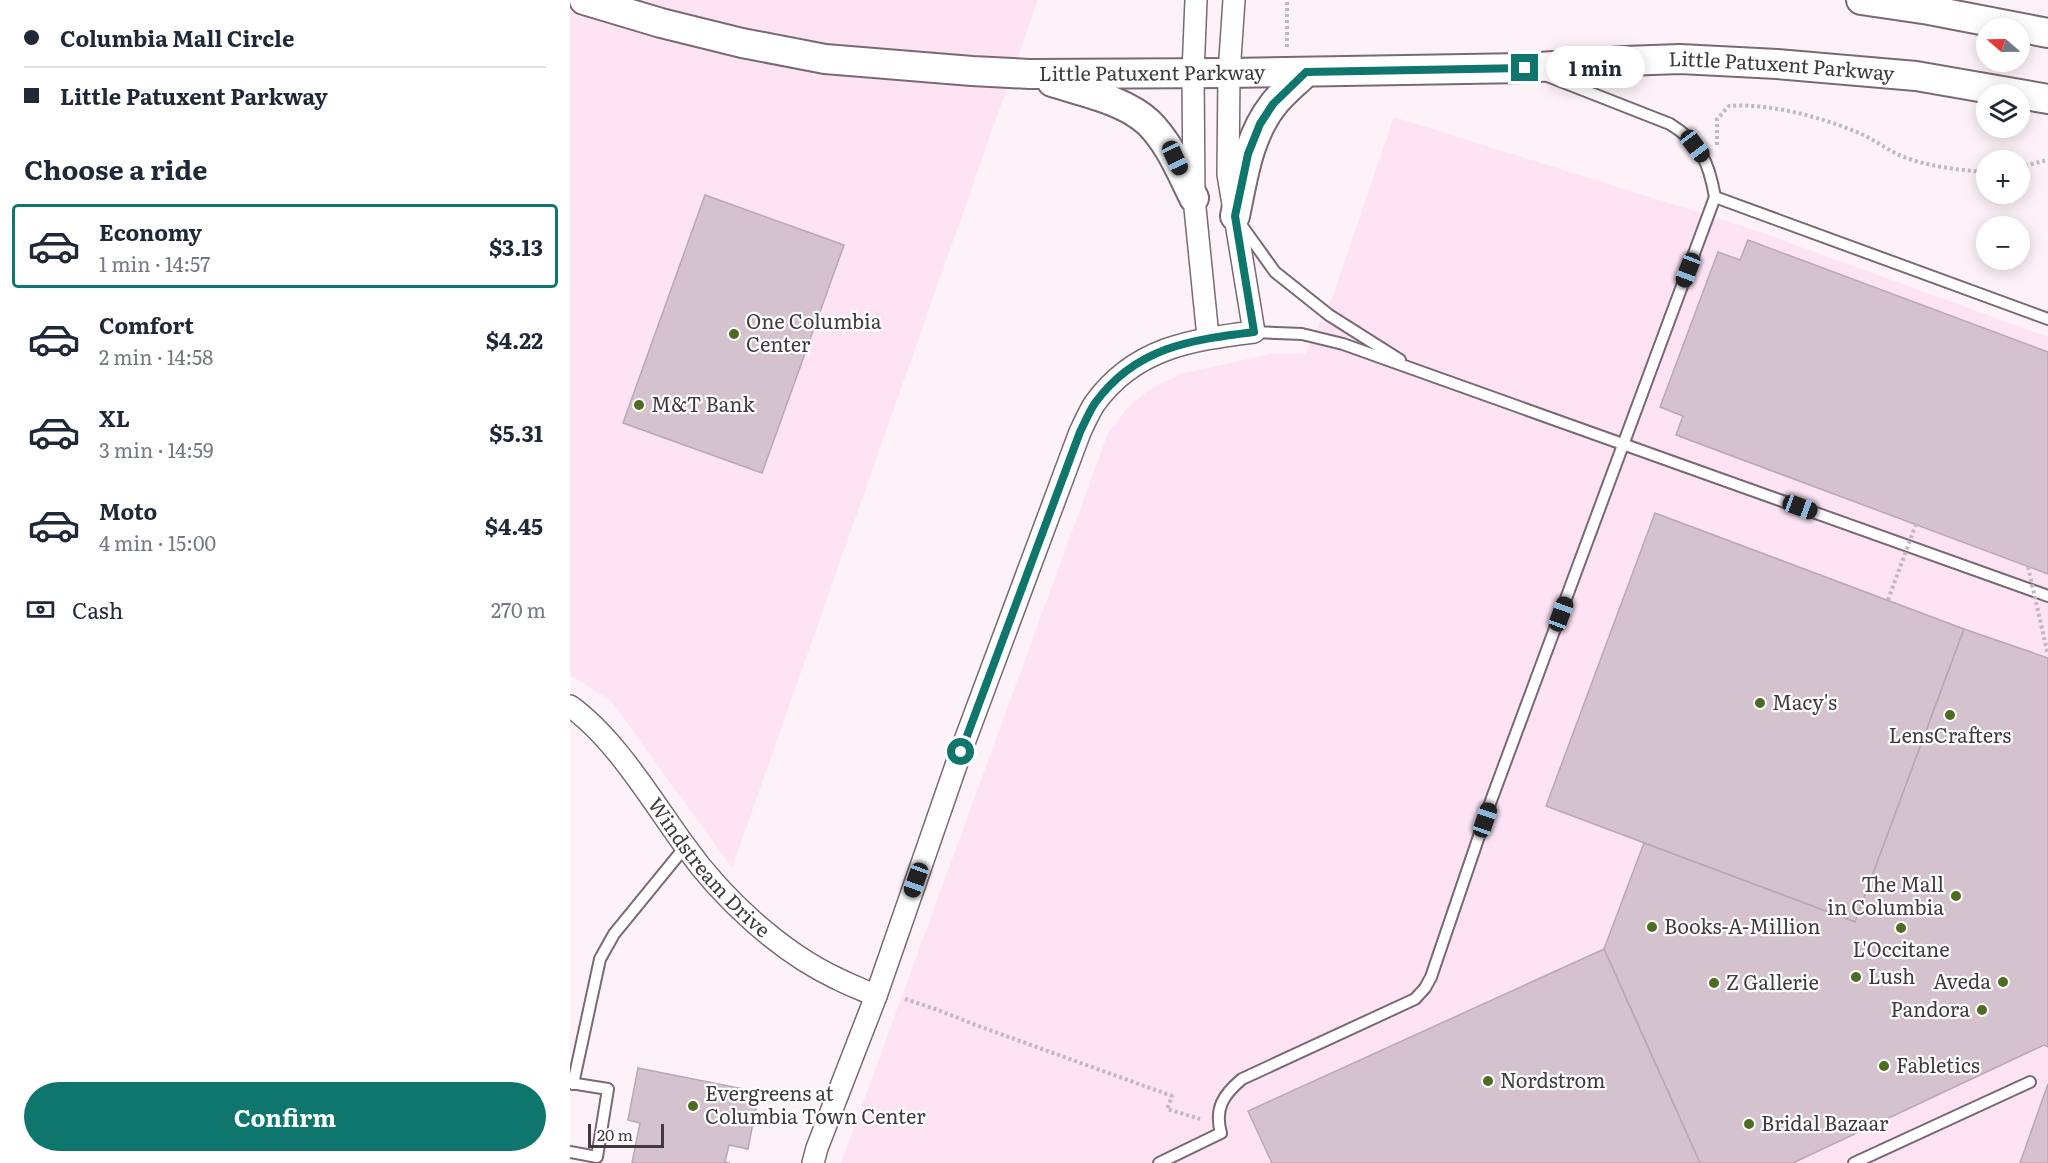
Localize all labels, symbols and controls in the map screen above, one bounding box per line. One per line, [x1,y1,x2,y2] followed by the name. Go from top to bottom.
[1976,18,2030,72] north arrow
[1976,18,2030,270] map controls
[60,21,294,54] text: Columbia Mall Circle
[1668,42,1896,87] street label: Little Patuxent Parkway
[1546,47,1645,89] callout: 1 min
[1569,52,1622,82] text: 1 min
[1511,54,1538,81] route end
[1039,55,1266,87] street label: Little Patuxent Parkway
[60,79,328,112] text: Little Patuxent Parkway
[1976,84,2030,138] button: layers
[1677,126,1713,166] car
[1159,138,1191,178] car
[24,148,207,188] text: Choose a ride
[1976,150,2030,204] button: +
[99,215,202,248] text: Economy
[1976,216,2030,270] button: −
[27,219,81,273] icon: car
[489,230,543,263] text: $3.13
[99,248,210,278] text: 1 min · 14:57
[1673,250,1703,290] car
[746,305,882,358] place label: One Columbia Center
[99,308,194,341] text: Comfort
[27,312,81,366] icon: car
[486,323,543,356] text: $4.22
[727,327,741,341] marker: One Columbia Center
[99,341,213,371] text: 2 min · 14:58
[651,388,755,418] place label: M&T Bank
[632,398,646,412] marker: M&T Bank
[99,401,130,434] text: XL
[27,405,81,459] icon: car
[489,416,543,449] text: $5.31
[99,434,213,464] text: 3 min · 14:59
[1780,492,1820,522] car
[99,494,157,527] text: Moto
[27,498,81,552] icon: car
[485,509,543,542] text: $4.45
[99,527,216,557] text: 4 min · 15:00
[24,593,57,626] icon: cash
[72,593,123,626] text: Cash
[491,594,546,624] text: 270 m
[1546,594,1576,634] car
[1772,686,1837,716] place label: Macy's
[1753,696,1767,710] marker: Macy's
[1943,708,1957,722] marker: LensCrafters
[1889,719,2011,749] place label: LensCrafters
[947,738,974,765] route start
[642,790,778,943] street label: Windstream Drive
[1471,800,1499,840] car
[901,860,931,900] car
[1827,868,1944,921] place label: The Mall in Columbia
[1949,889,1963,903] marker: The Mall in Columbia
[1664,910,1821,940] place label: Books-A-Million
[1645,920,1659,934] marker: Books-A-Million
[1894,921,1908,935] marker: L'Occitane
[1852,933,1950,963] place label: L'Occitane
[1868,960,1915,990] place label: Lush
[1933,965,1991,995] place label: Aveda
[1726,966,1819,996] place label: Z Gallerie
[1849,970,1863,984] marker: Lush
[1996,975,2010,989] marker: Aveda
[1707,976,1721,990] marker: Z Gallerie
[1890,993,1970,1023] place label: Pandora
[1975,1003,1989,1017] marker: Pandora
[1896,1049,1980,1079] place label: Fabletics
[1877,1059,1891,1073] marker: Fabletics
[1500,1064,1605,1094] place label: Nordstrom
[1481,1074,1495,1088] marker: Nordstrom
[705,1077,926,1130] place label: Evergreens at Columbia Town Center
[24,1082,546,1151] button: Confirm
[686,1099,700,1113] marker: Evergreens at Columbia Town Center
[1761,1107,1889,1137] place label: Bridal Bazaar
[1742,1117,1756,1131] marker: Bridal Bazaar
[588,1121,664,1148] scale bar
[597,1122,633,1146] text: 20 m

